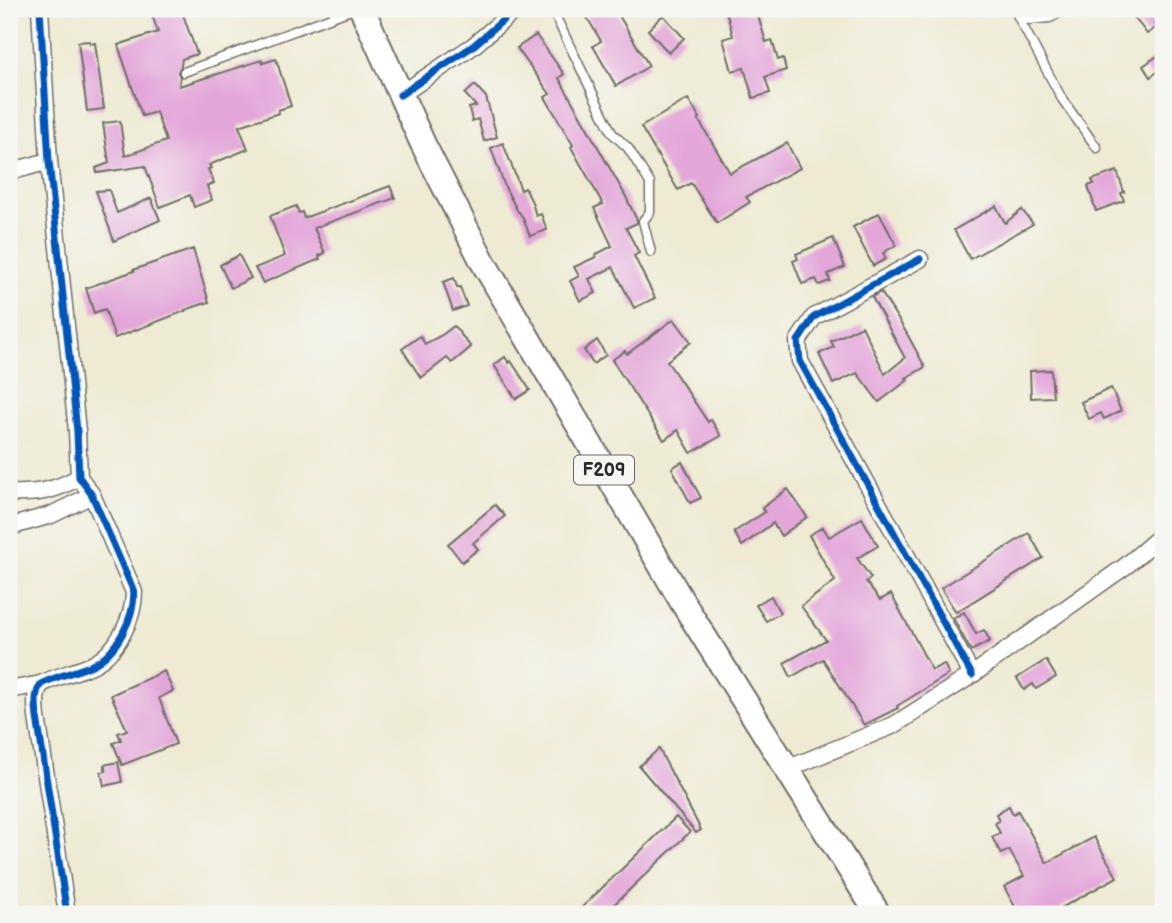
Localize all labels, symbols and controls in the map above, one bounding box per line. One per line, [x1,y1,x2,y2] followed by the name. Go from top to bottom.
[574,456,634,484] road number: F209

